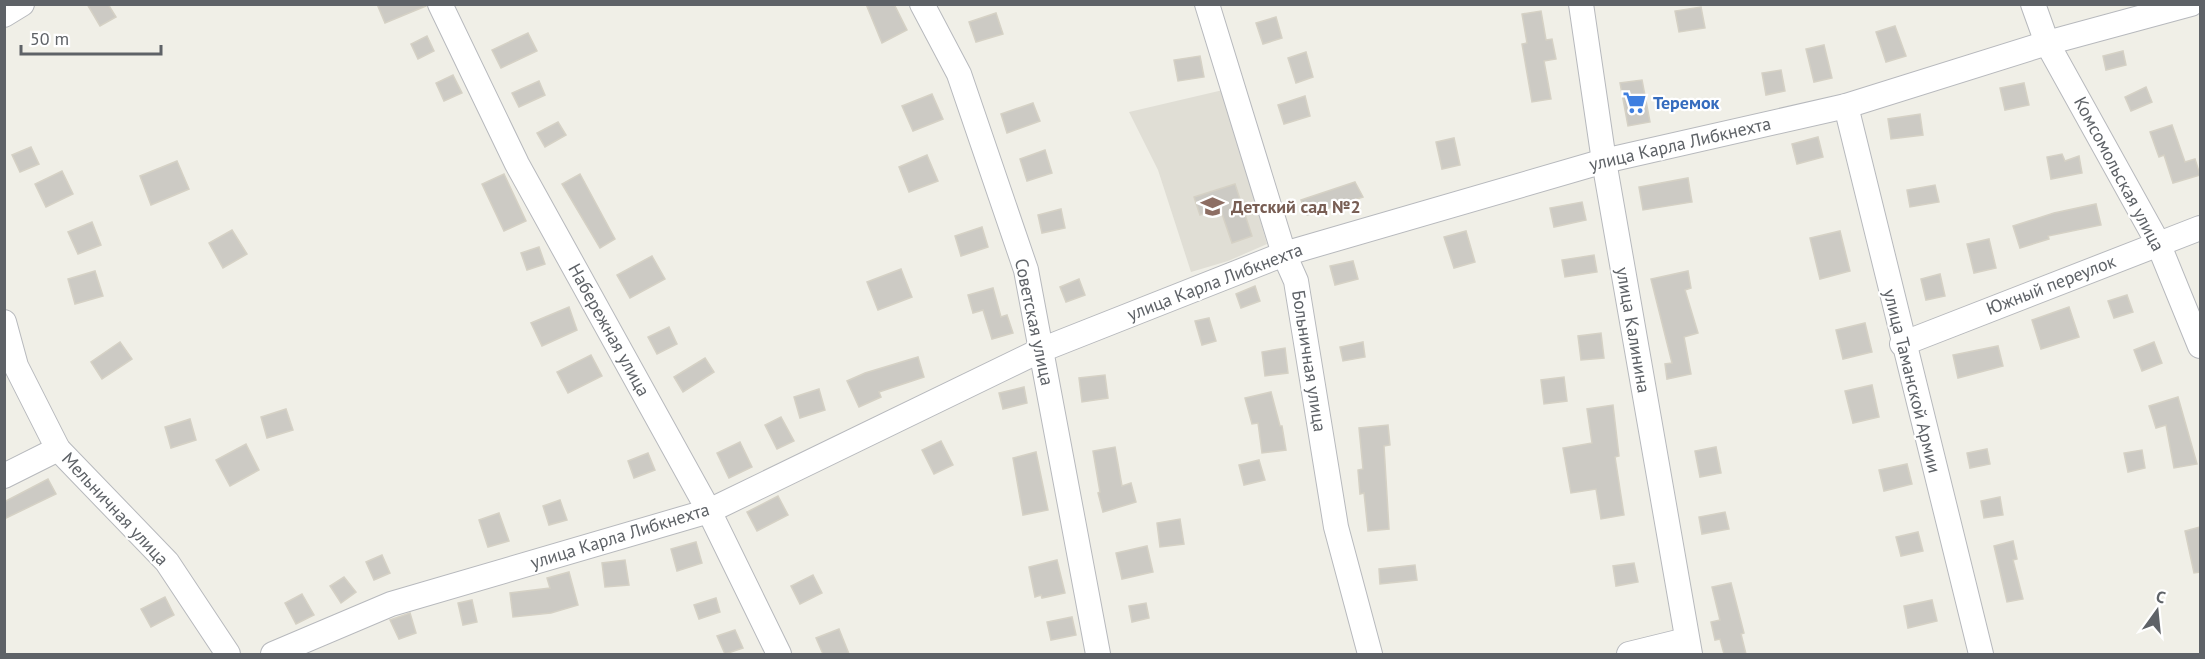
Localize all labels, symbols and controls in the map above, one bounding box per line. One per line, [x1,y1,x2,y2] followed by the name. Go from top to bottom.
[21,18,160,56] scale bar
[30,27,69,50] text: 50 m
[1622,90,1648,116] supermarket icon: Теремок
[1653,91,1720,114] place label: Теремок
[2069,93,2170,255] street label: Комсомольская улица
[1587,111,1773,176] street label: улица Карла Либкнехта
[1200,194,1226,220] school or university icon: Детский сад №2
[1231,195,1361,218] place label: Детский сад №2
[1124,237,1306,326] street label: улица Карла Либкнехта
[1983,249,2119,320] street label: Южный переулок
[1010,256,1059,387] street label: Советская улица
[563,259,655,400] street label: Набережная улица
[1611,265,1656,395] street label: улица Калинина
[1878,286,1947,475] street label: улица Таманской Армии
[1287,288,1332,433] street label: Больничная улица
[57,447,174,570] street label: Мельничная улица
[528,497,712,574] street label: улица Карла Либкнехта
[2127,581,2187,641] north arrow
[2154,586,2168,607] text: С

